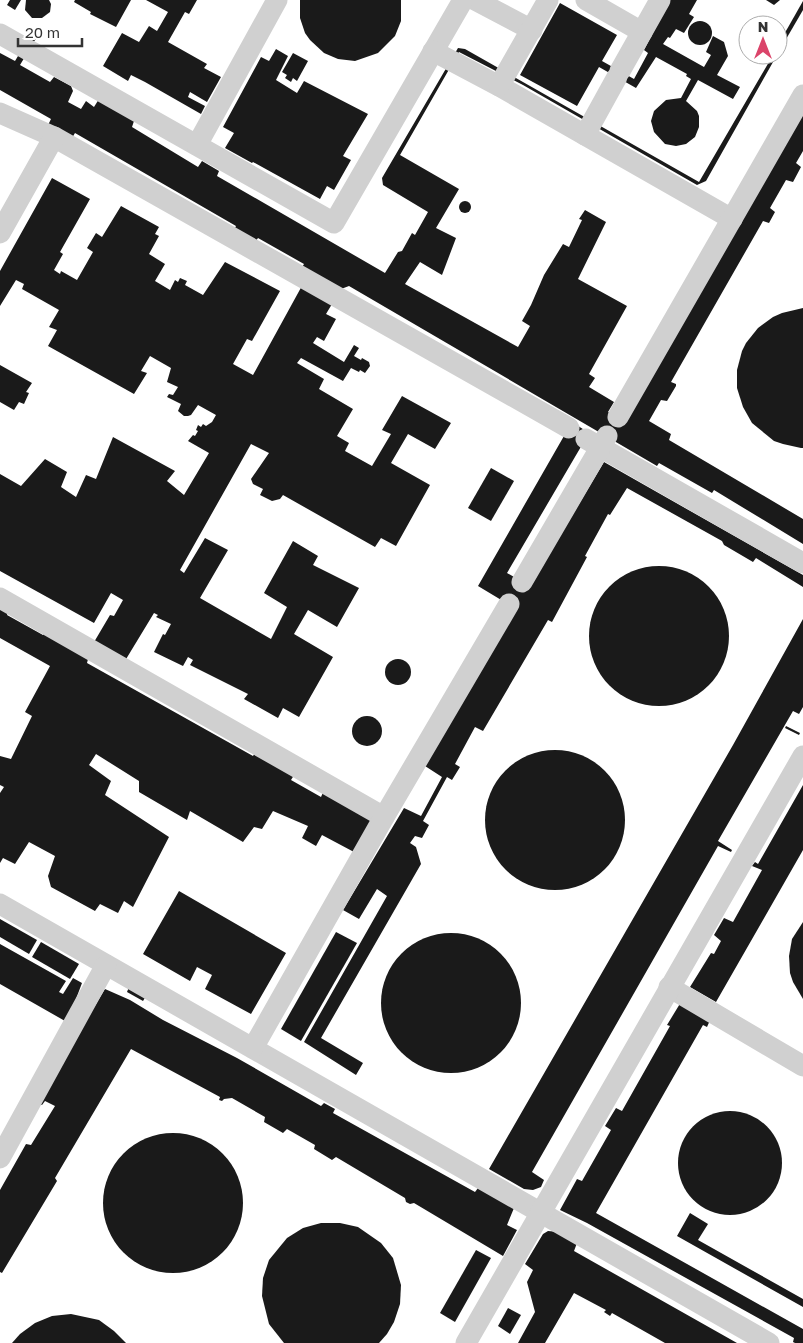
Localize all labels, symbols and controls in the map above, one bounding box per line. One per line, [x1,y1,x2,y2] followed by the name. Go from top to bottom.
[18,15,81,47] scale bar
[738,15,788,65] north arrow
[758,18,768,35] text: N
[25,23,60,41] text: 20 m

